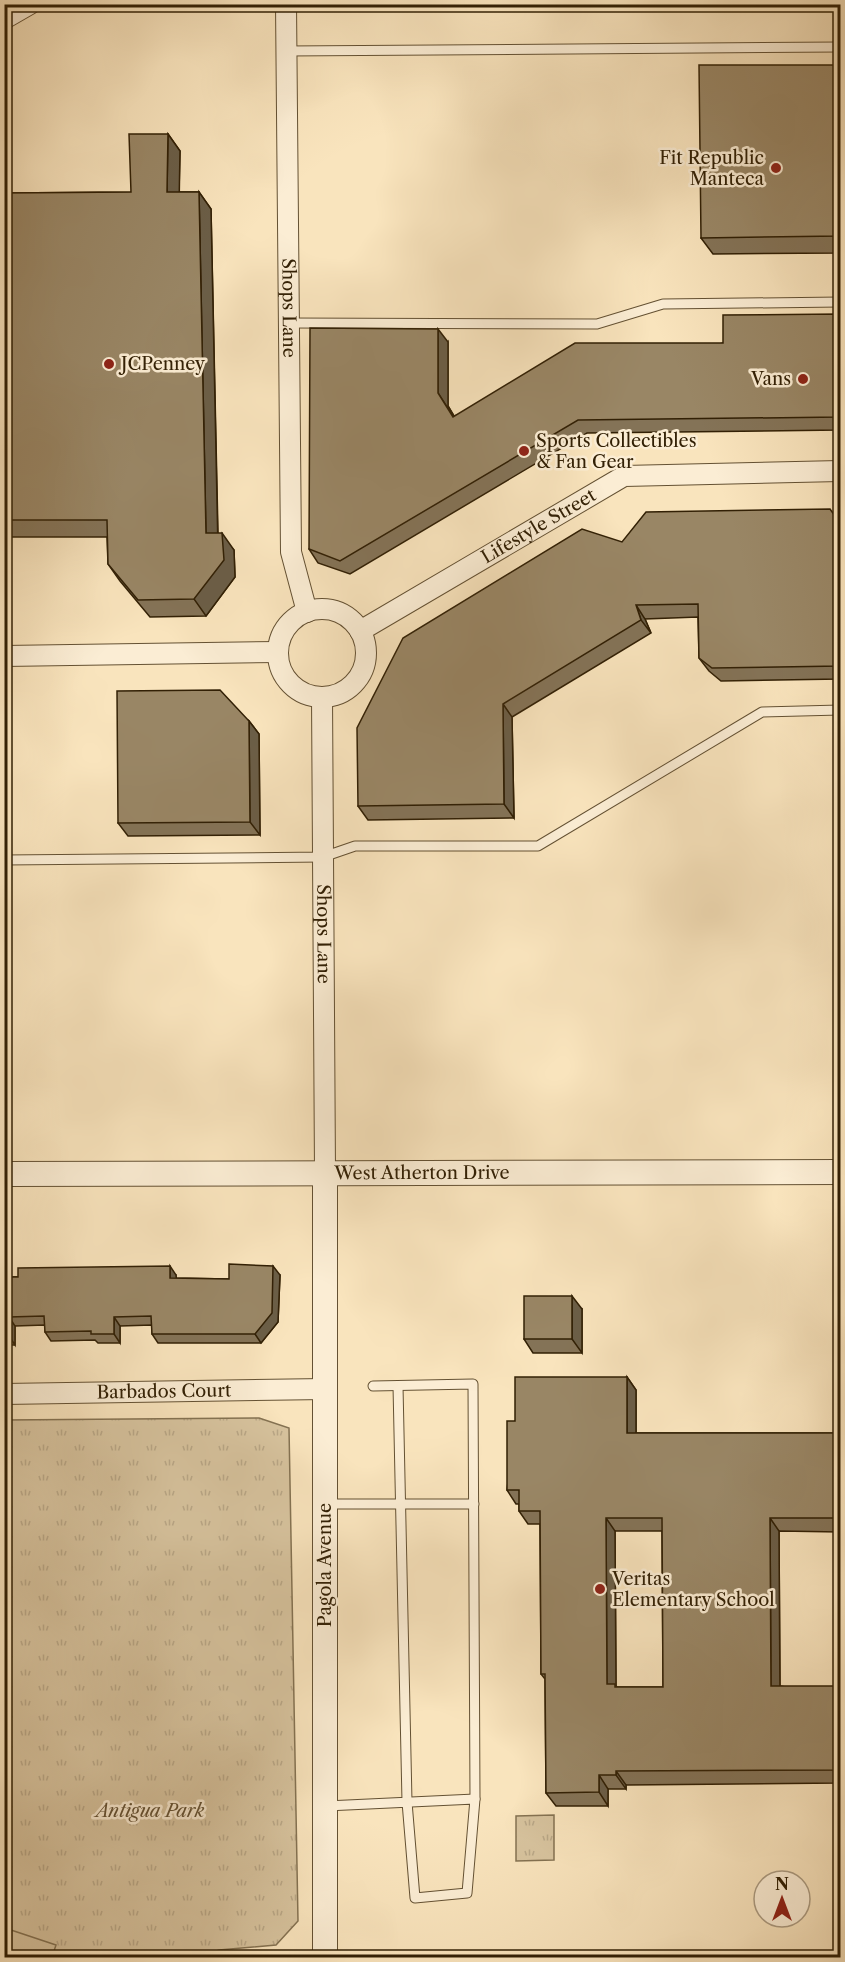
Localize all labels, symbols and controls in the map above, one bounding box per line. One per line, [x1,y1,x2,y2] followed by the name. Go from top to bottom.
[659,147,764,190] place label: Fit Republic Manteca
[769,161,783,175] marker: Fit Republic Manteca
[277,258,300,358] street label: Shops Lane
[118,353,206,375] place label: JCPenney
[102,357,116,371] marker: JCPenney
[750,368,791,390] place label: Vans
[796,372,810,386] marker: Vans
[536,430,697,473] place label: Sports Collectibles & Fan Gear
[517,444,531,458] marker: Sports Collectibles & Fan Gear
[477,484,600,568] street label: Lifestyle Street
[312,884,335,984] street label: Shops Lane
[333,1162,510,1184] street label: West Atherton Drive
[96,1379,232,1404] street label: Barbados Court
[314,1503,336,1627] street label: Pagola Avenue
[611,1568,775,1611] place label: Veritas Elementary School
[593,1582,607,1596] marker: Veritas Elementary School
[93,1800,205,1822] park label: Antigua Park
[752,1869,812,1929] north arrow
[775,1874,789,1894] text: N

